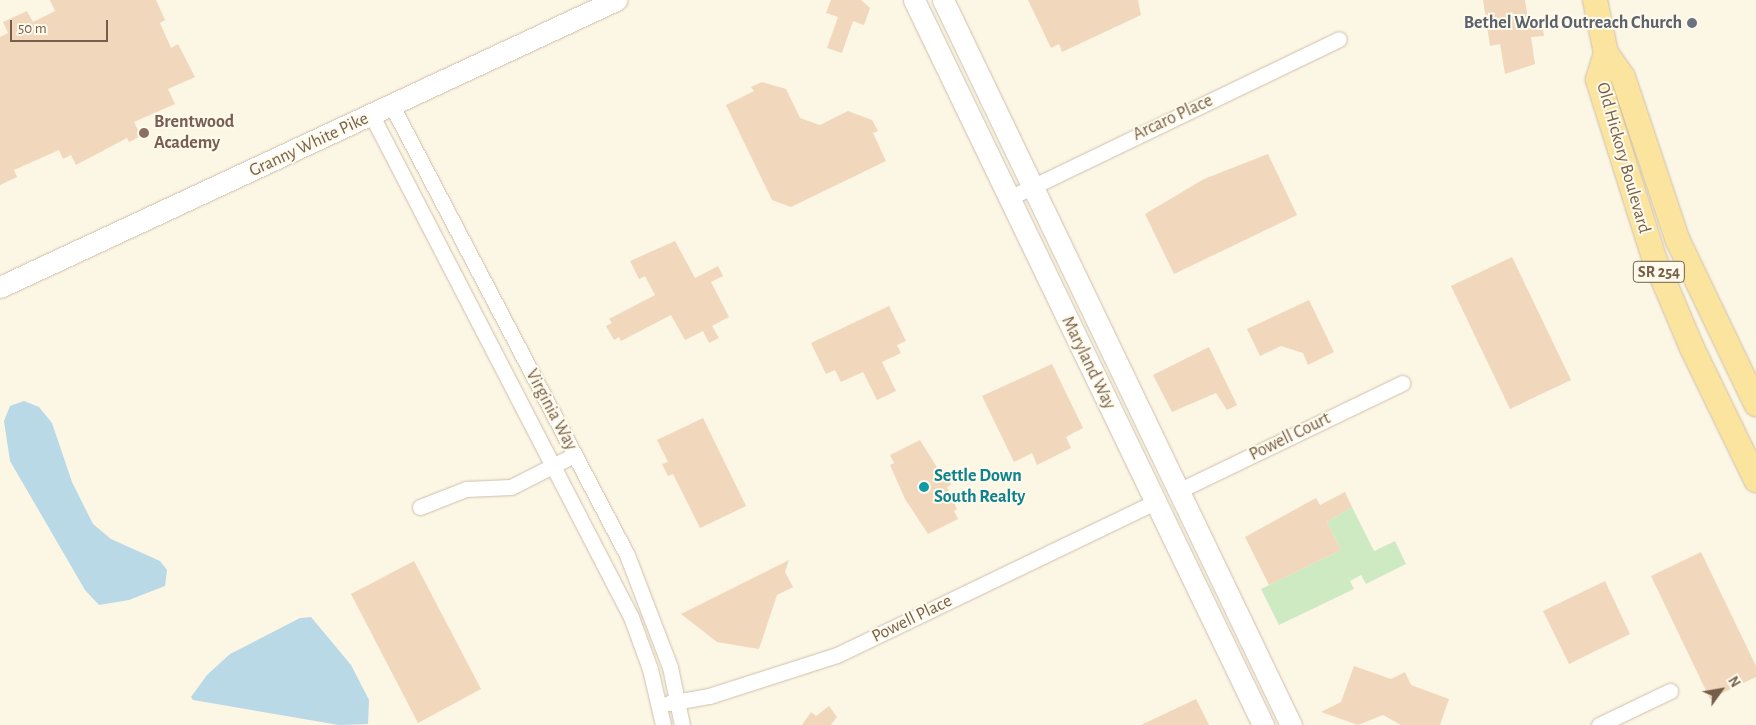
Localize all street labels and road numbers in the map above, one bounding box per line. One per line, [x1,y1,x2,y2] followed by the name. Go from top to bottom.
[1591,80,1655,236] street label: Old Hickory Boulevard
[1130,90,1216,146] street label: Arcaro Place
[246,108,372,182] street label: Granny White Pike
[1633,258,1685,286] road number: SR 254
[1056,313,1120,413] street label: Maryland Way
[521,366,581,454] street label: Virginia Way
[1246,408,1334,466] street label: Powell Court
[868,590,956,648] street label: Powell Place

